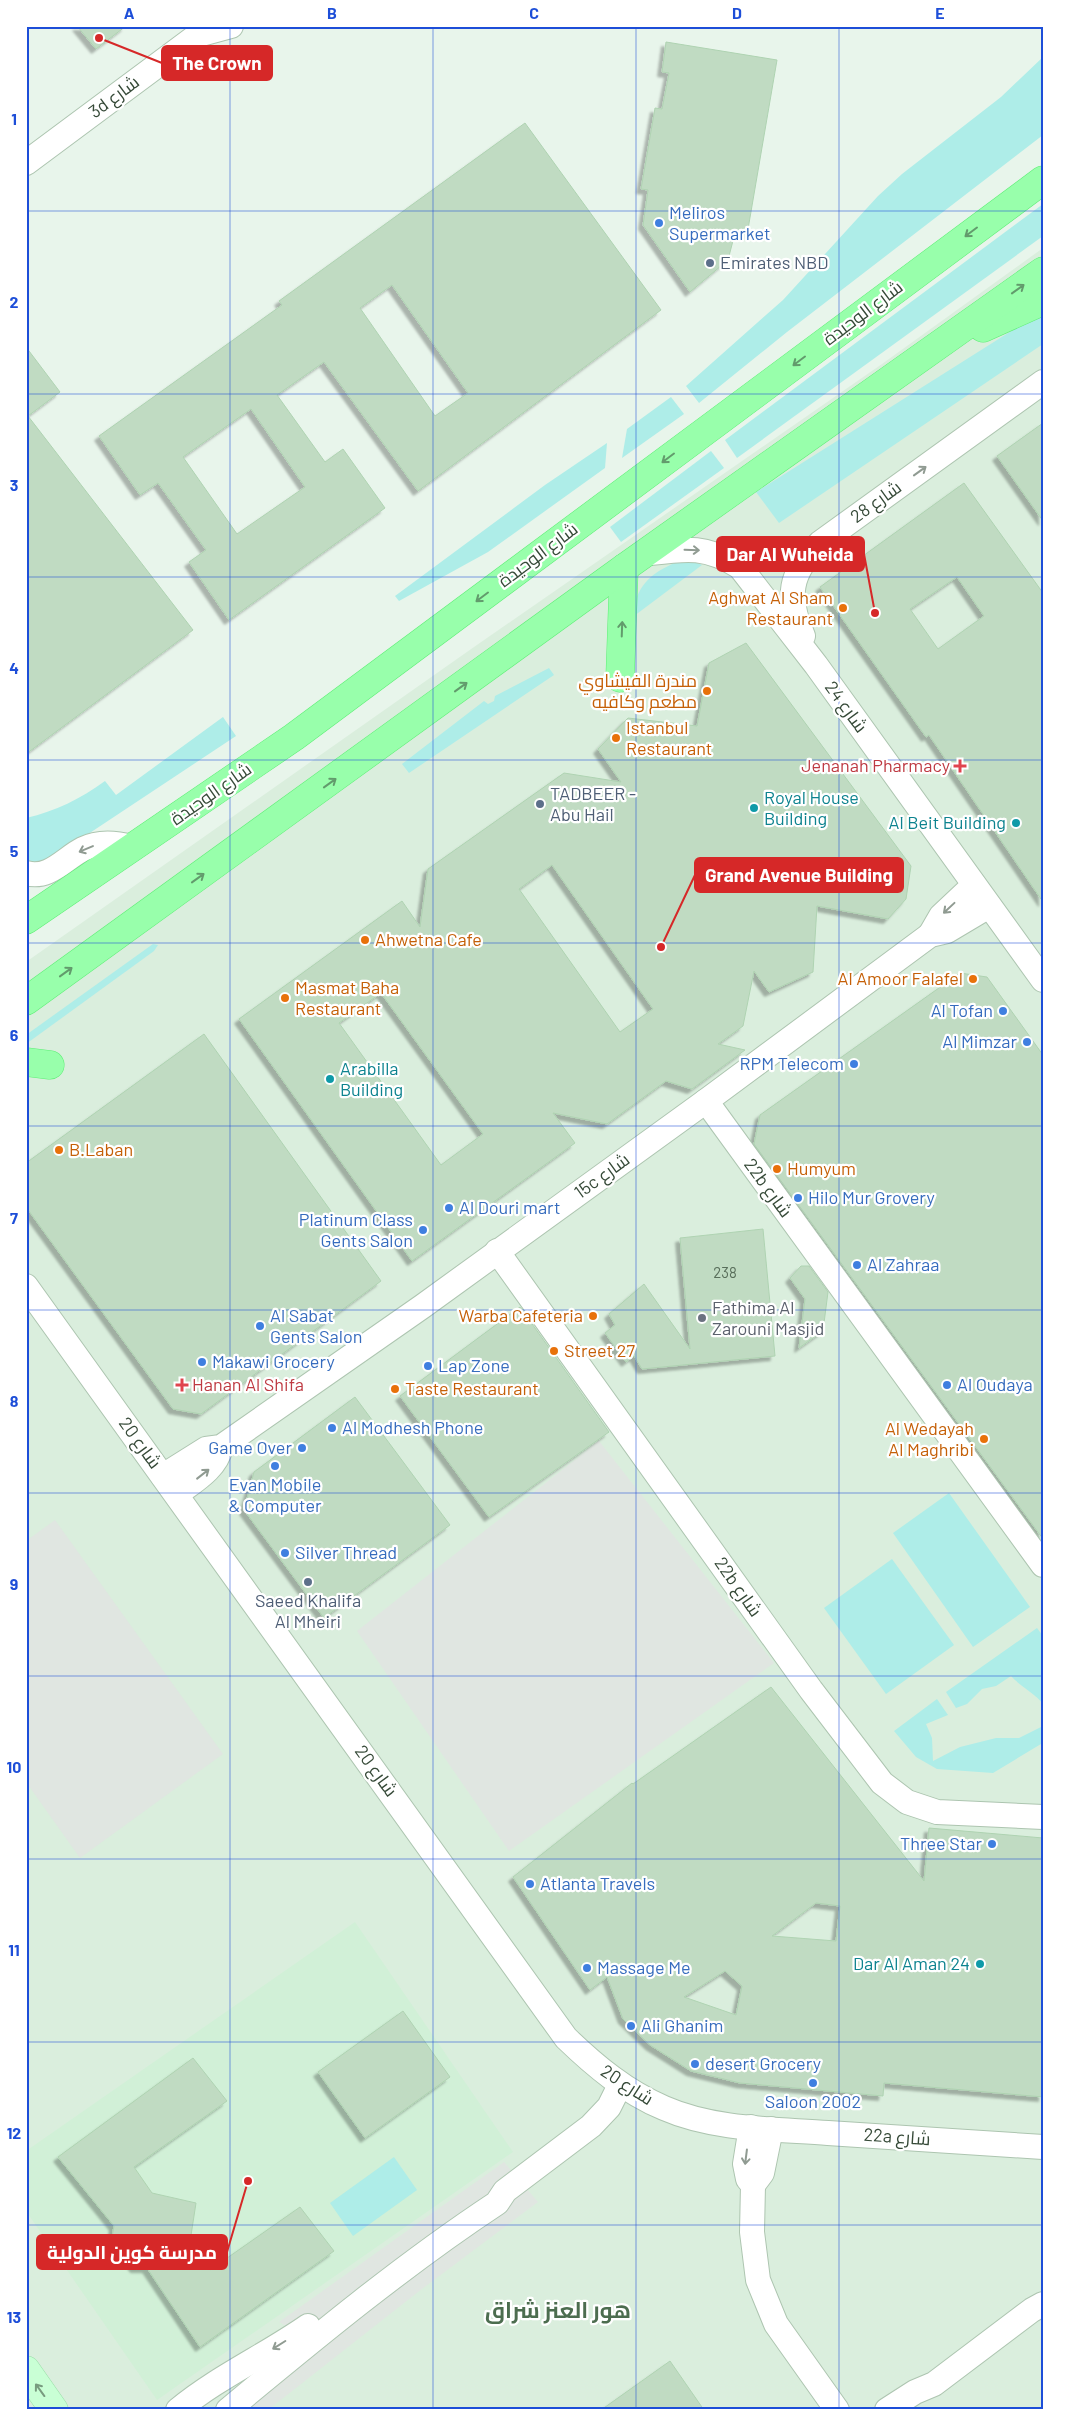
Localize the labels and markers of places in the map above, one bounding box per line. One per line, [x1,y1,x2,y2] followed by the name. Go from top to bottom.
[162,46,272,80] callout: The Crown
[669,201,770,244] place label: Meliros Supermarket
[653,217,665,229] marker: Meliros Supermarket
[720,251,828,273] place label: Emirates NBD
[704,257,716,269] marker: Emirates NBD
[717,537,864,571] callout: Dar Al Wuheida
[708,586,833,629] place label: Aghwat Al Sham Restaurant
[837,602,849,614] marker: Aghwat Al Sham Restaurant
[578,669,697,714] place label: مندرة الفيشاوي مطعم وكافيه
[701,685,713,697] marker: مندرة الفيشاوي مطعم وكافيه
[626,716,712,759] place label: Istanbul Restaurant
[610,732,622,744] marker: Istanbul Restaurant
[801,754,950,776] place label: Jenanah Pharmacy
[954,760,966,772] marker: Jenanah Pharmacy
[550,782,636,825] place label: TADBEER - Abu Hail
[764,786,859,829] place label: Royal House Building
[534,798,546,810] marker: TADBEER - Abu Hail
[748,802,760,814] marker: Royal House Building
[889,811,1006,833] place label: Al Beit Building
[1010,817,1022,829] marker: Al Beit Building
[695,858,903,892] callout: Grand Avenue Building
[375,928,482,950] place label: Ahwetna Cafe
[359,934,371,946] marker: Ahwetna Cafe
[837,967,963,989] place label: Al Amoor Falafel
[967,973,979,985] marker: Al Amoor Falafel
[295,976,399,1019] place label: Masmat Baha Restaurant
[279,992,291,1004] marker: Masmat Baha Restaurant
[931,999,993,1021] place label: Al Tofan
[997,1005,1009,1017] marker: Al Tofan
[942,1030,1017,1052] place label: Al Mimzar
[1021,1036,1033,1048] marker: Al Mimzar
[740,1052,844,1074] place label: RPM Telecom
[340,1057,403,1100] place label: Arabilla Building
[848,1058,860,1070] marker: RPM Telecom
[324,1073,336,1085] marker: Arabilla Building
[69,1138,133,1160] place label: B.Laban
[53,1144,65,1156] marker: B.Laban
[787,1157,856,1179] place label: Humyum
[771,1163,783,1175] marker: Humyum
[808,1186,935,1208] place label: Hilo Mur Grovery
[792,1192,804,1204] marker: Hilo Mur Grovery
[459,1196,560,1218] place label: Al Douri mart
[443,1202,455,1214] marker: Al Douri mart
[299,1208,413,1251] place label: Platinum Class Gents Salon
[417,1224,429,1236] marker: Platinum Class Gents Salon
[867,1253,939,1275] place label: Al Zahraa
[851,1259,863,1271] marker: Al Zahraa
[712,1296,824,1339] place label: Fathima Al Zarouni Masjid
[270,1304,362,1347] place label: Al Sabat Gents Salon
[459,1304,583,1326] place label: Warba Cafeteria
[587,1310,599,1322] marker: Warba Cafeteria
[696,1312,708,1324] marker: Fathima Al Zarouni Masjid
[254,1320,266,1332] marker: Al Sabat Gents Salon
[564,1339,635,1361] place label: Street 27
[548,1345,560,1357] marker: Street 27
[212,1350,335,1372] place label: Makawi Grocery
[438,1354,510,1376] place label: Lap Zone
[196,1356,208,1368] marker: Makawi Grocery
[422,1360,434,1372] marker: Lap Zone
[192,1373,304,1395] place label: Hanan Al Shifa
[957,1373,1033,1395] place label: Al Oudaya
[405,1377,539,1399] place label: Taste Restaurant
[176,1379,188,1391] marker: Hanan Al Shifa
[941,1379,953,1391] marker: Al Oudaya
[389,1383,401,1395] marker: Taste Restaurant
[342,1416,483,1438] place label: Al Modhesh Phone
[885,1417,974,1460] place label: Al Wedayah Al Maghribi
[326,1422,338,1434] marker: Al Modhesh Phone
[978,1433,990,1445] marker: Al Wedayah Al Maghribi
[208,1436,292,1458] place label: Game Over
[296,1442,308,1454] marker: Game Over
[269,1460,281,1472] marker: Evan Mobile & Computer
[228,1473,322,1516] place label: Evan Mobile & Computer
[295,1541,397,1563] place label: Silver Thread
[279,1547,291,1559] marker: Silver Thread
[302,1576,314,1588] marker: Saeed Khalifa Al Mheiri
[255,1589,361,1632] place label: Saeed Khalifa Al Mheiri
[900,1832,982,1854] place label: Three Star
[986,1838,998,1850] marker: Three Star
[540,1872,655,1894] place label: Atlanta Travels
[524,1878,536,1890] marker: Atlanta Travels
[853,1952,970,1974] place label: Dar Al Aman 24
[597,1956,691,1978] place label: Massage Me
[974,1958,986,1970] marker: Dar Al Aman 24
[581,1962,593,1974] marker: Massage Me
[641,2014,723,2036] place label: Ali Ghanim
[625,2020,637,2032] marker: Ali Ghanim
[705,2052,821,2074] place label: desert Grocery
[689,2058,701,2070] marker: desert Grocery
[807,2077,819,2089] marker: Saloon 2002
[765,2090,861,2112] place label: Saloon 2002
[37,2235,227,2269] callout: مدرسة كوين الدولية

